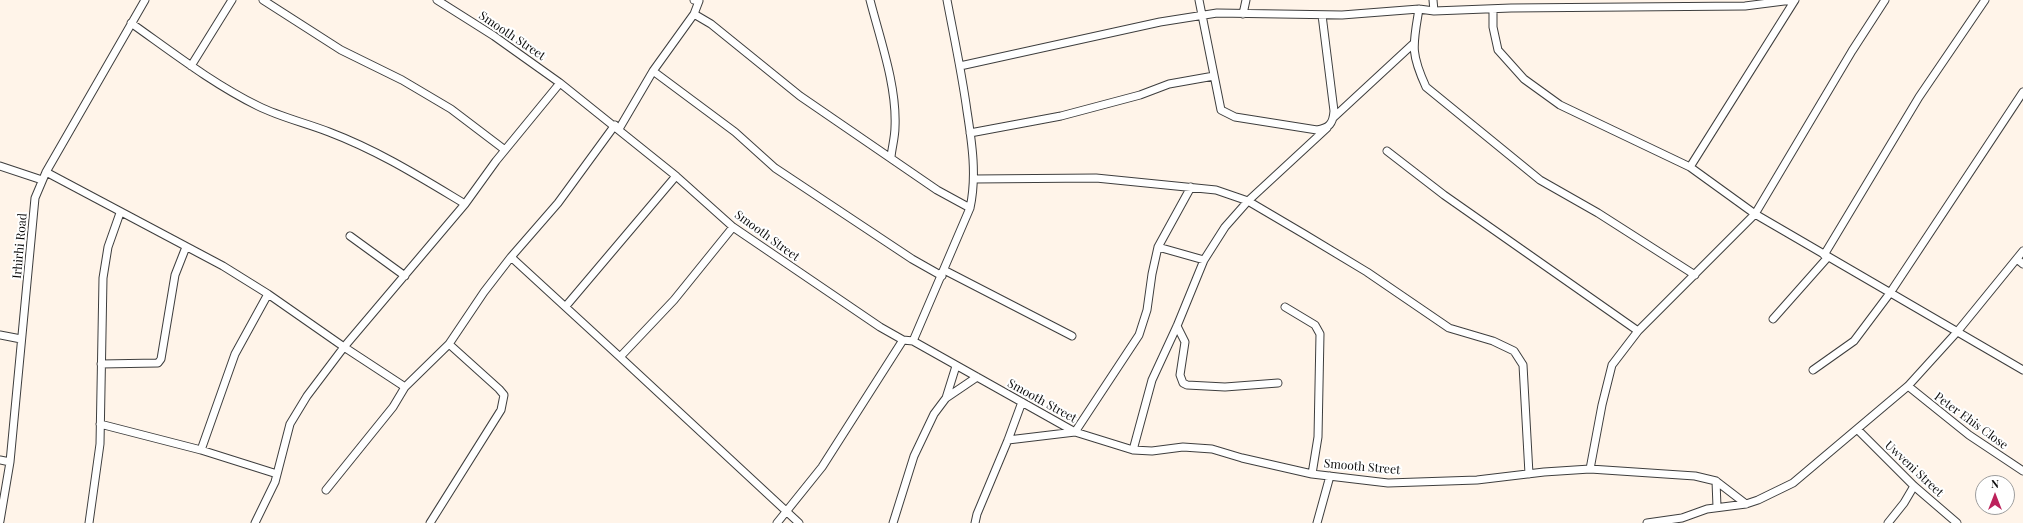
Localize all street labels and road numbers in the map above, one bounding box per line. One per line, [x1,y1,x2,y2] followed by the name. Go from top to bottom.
[476,9,548,63] street label: Smooth Street
[732,208,802,264] street label: Smooth Street
[10,213,30,279] street label: Irhirhi Road
[1005,376,1079,426] street label: Smooth Street
[1931,389,2011,453] street label: Peter Ehis Close
[1882,438,1946,500] street label: Uwveni Street
[1323,456,1401,478] street label: Smooth Street

